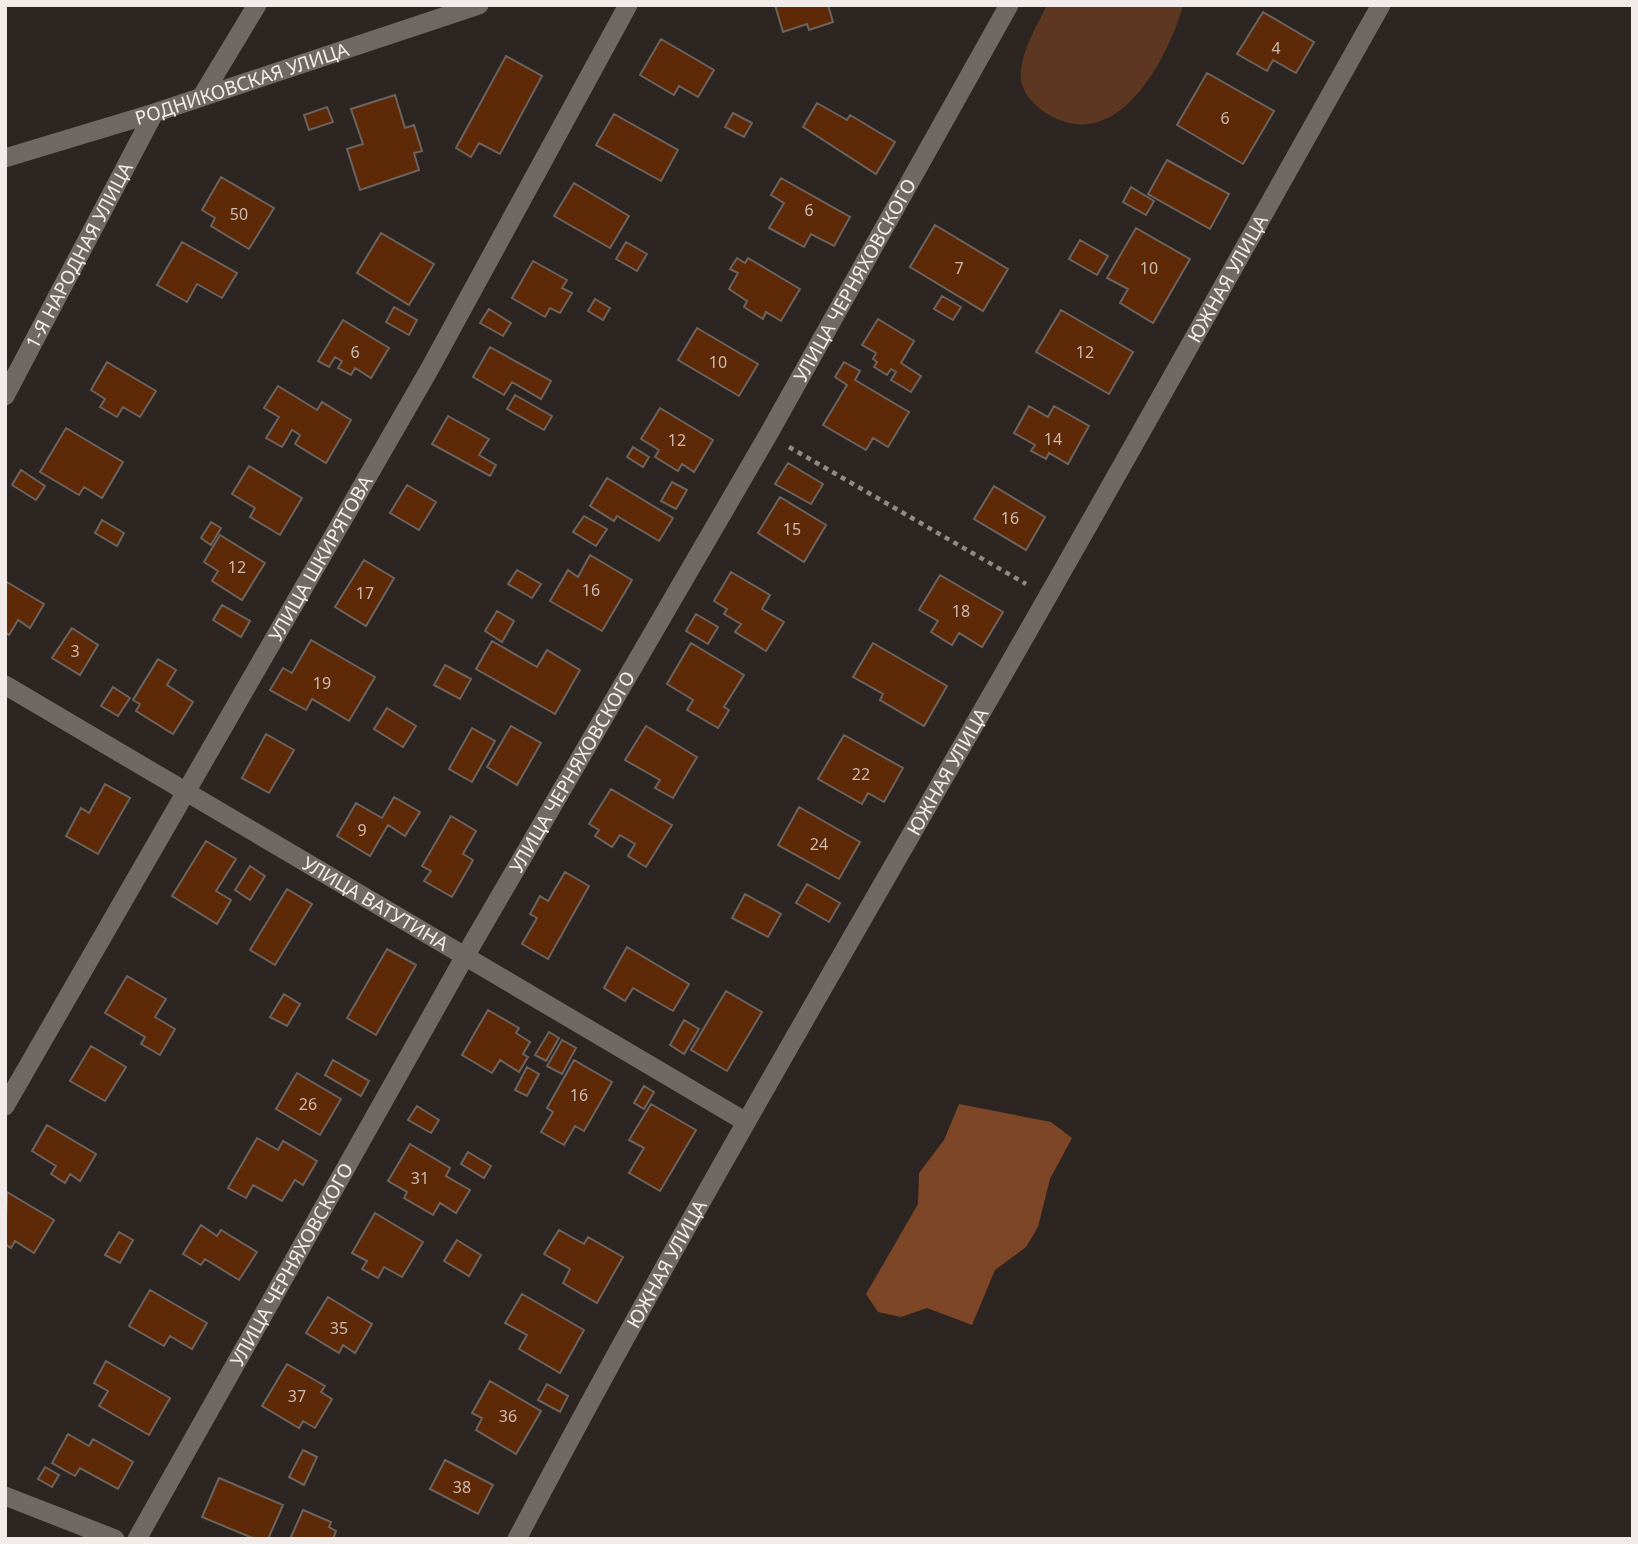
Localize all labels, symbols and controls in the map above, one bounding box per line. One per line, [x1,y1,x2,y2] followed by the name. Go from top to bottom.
[132,36,353,131] street label: РОДНИКОВСКАЯ УЛИЦА
[1271,37,1281,59] house number: 4
[1220,107,1230,129] house number: 6
[19,157,139,353] street label: 1-Я НАРОДНАЯ УЛИЦА
[787,174,922,387] street label: УЛИЦА ЧЕРНЯХОВСКОГО
[804,199,814,221] house number: 6
[230,203,248,225] house number: 50
[1181,209,1274,347] street label: ЮЖНАЯ УЛИЦА
[954,257,964,279] house number: 7
[1140,257,1158,279] house number: 10
[350,341,360,363] house number: 6
[1076,341,1094,363] house number: 12
[709,351,727,373] house number: 10
[1044,428,1062,450] house number: 14
[668,429,686,451] house number: 12
[262,470,379,646] street label: УЛИЦА ШКИРЯТОВА
[1001,507,1019,529] house number: 16
[783,518,801,540] house number: 15
[228,556,246,578] house number: 12
[582,579,600,601] house number: 16
[356,582,374,604] house number: 17
[952,600,970,622] house number: 18
[70,640,80,662] house number: 3
[503,666,641,878] street label: УЛИЦА ЧЕРНЯХОВСКОГО
[313,672,331,694] house number: 19
[901,702,995,840] street label: ЮЖНАЯ УЛИЦА
[852,763,870,785] house number: 22
[357,819,367,841] house number: 9
[810,833,828,855] house number: 24
[298,850,454,957] street label: УЛИЦА ВАТУТИНА
[570,1084,588,1106] house number: 16
[299,1093,317,1115] house number: 26
[224,1158,359,1371] street label: УЛИЦА ЧЕРНЯХОВСКОГО
[411,1167,429,1189] house number: 31
[620,1194,713,1333] street label: ЮЖНАЯ УЛИЦА
[330,1317,348,1339] house number: 35
[288,1385,306,1407] house number: 37
[499,1405,517,1427] house number: 36
[453,1476,471,1498] house number: 38

